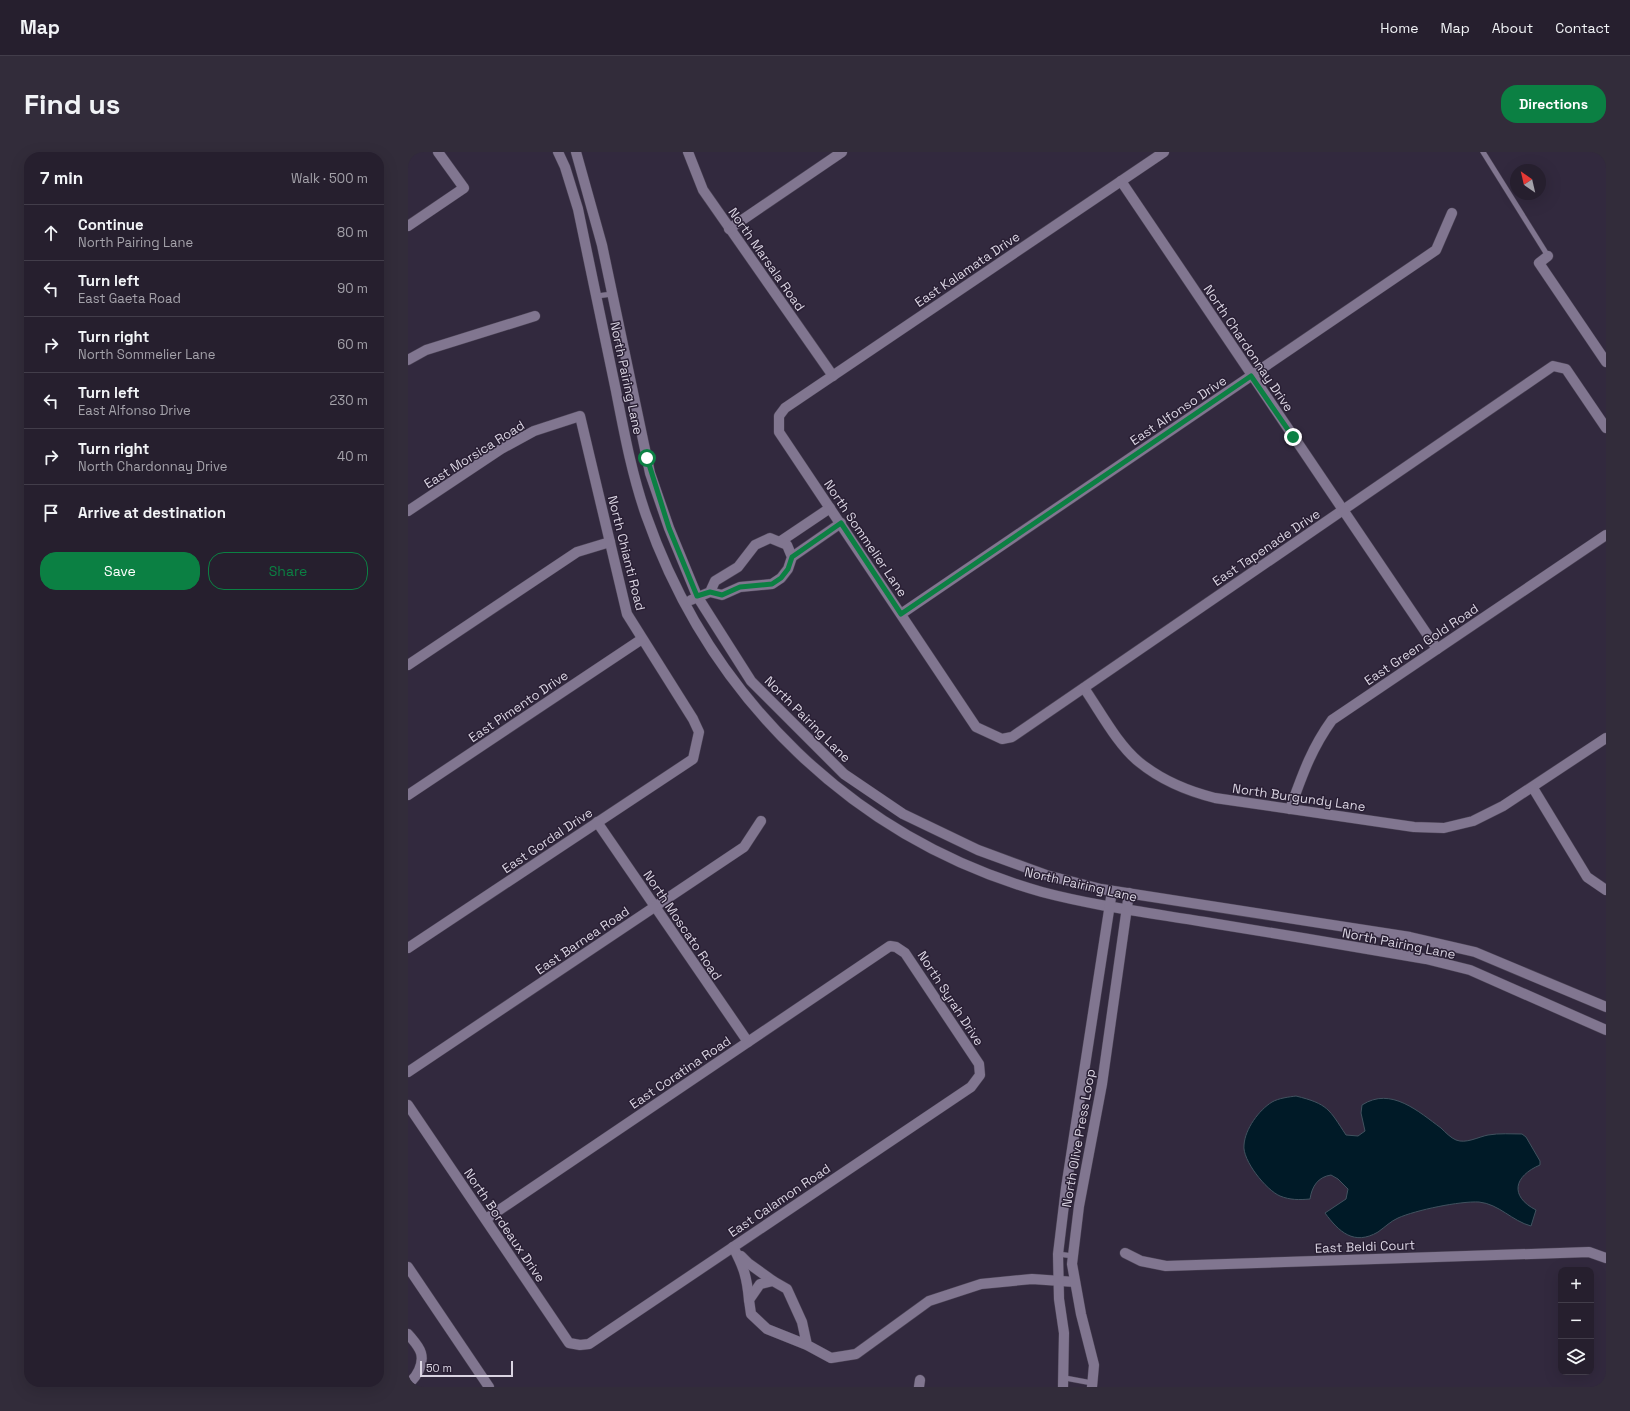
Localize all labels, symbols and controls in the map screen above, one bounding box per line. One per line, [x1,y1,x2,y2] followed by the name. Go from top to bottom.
[20,15,60,40] text: Map
[1380,19,1418,37] text: Home
[1440,19,1470,37] text: Map
[1492,19,1533,37] text: About
[1555,19,1610,37] text: Contact
[1501,85,1606,123] button: Directions
[24,86,121,122] text: Find us
[1510,164,1546,200] north arrow
[40,167,83,189] text: 7 min
[291,170,368,187] text: Walk · 500 m
[724,204,809,314] street label: North Marsala Road
[78,215,144,234] text: Continue
[40,222,62,244] icon: ahead
[337,224,368,241] text: 80 m
[912,228,1023,311] street label: East Kalamata Drive
[78,234,193,251] text: North Pairing Lane
[78,271,140,290] text: Turn left
[40,278,62,300] icon: left
[337,280,368,297] text: 90 m
[1200,282,1297,415] street label: North Chardonnay Drive
[78,290,181,307] text: East Gaeta Road
[606,320,647,436] street label: North Pairing Lane
[78,327,149,346] text: Turn right
[40,334,62,356] icon: right
[337,336,368,353] text: 60 m
[78,346,215,363] text: North Sommelier Lane
[1127,372,1230,449] street label: East Alfonso Drive
[78,383,140,402] text: Turn left
[40,390,62,412] icon: left
[330,392,368,409] text: 230 m
[78,402,191,419] text: East Alfonso Drive
[421,417,528,492] street label: East Morsica Road
[1284,428,1302,446] route end
[78,439,149,458] text: Turn right
[40,446,62,468] icon: right
[337,448,368,465] text: 40 m
[638,449,656,467] route start
[78,458,227,475] text: North Chardonnay Drive
[820,477,911,600] street label: North Sommelier Lane
[604,494,649,612] street label: North Chianti Road
[40,502,62,524] icon: arrive
[78,503,226,522] text: Arrive at destination
[1209,505,1323,590] street label: East Tapenade Drive
[40,552,200,590] button: Save
[208,552,368,590] button: Share
[1361,600,1482,689] street label: East Green Gold Road
[465,667,571,746] street label: East Pimento Drive
[761,673,854,766] street label: North Pairing Lane
[1231,780,1367,815] street label: North Burgundy Lane
[499,804,596,877] street label: East Gordal Drive
[1023,863,1139,906] street label: North Pairing Lane
[640,867,726,983] street label: North Moscato Road
[532,903,633,978] street label: East Barnea Road
[1341,924,1457,963] street label: North Pairing Lane
[914,948,987,1049] street label: North Syrah Drive
[626,1032,734,1113] street label: East Coratina Road
[1058,1067,1099,1209] street label: North Olive Press Loop
[725,1160,834,1241] street label: East Calamon Road
[460,1165,549,1285] street label: North Bordeaux Drive
[1315,1236,1415,1257] street label: East Beldi Court
[1558,1267,1594,1375] map controls
[1558,1267,1594,1303] button: +
[1558,1303,1594,1339] button: −
[1558,1339,1594,1375] button: layers
[420,1359,513,1378] scale bar
[426,1361,452,1375] text: 50 m

